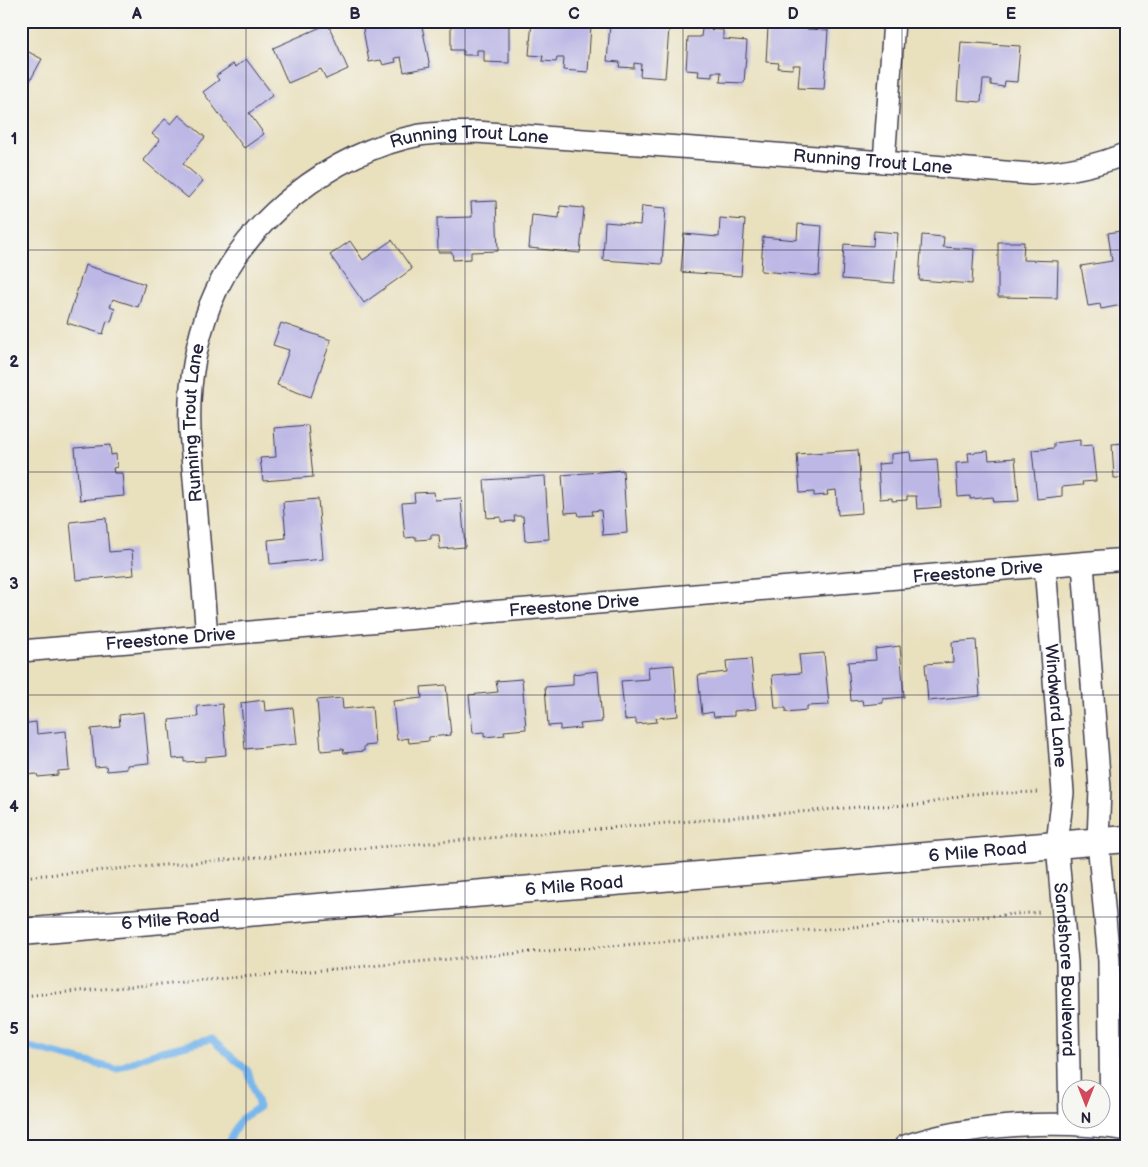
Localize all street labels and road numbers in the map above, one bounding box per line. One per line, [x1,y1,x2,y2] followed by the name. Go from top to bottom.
[387,121,550,153] street label: Running Trout Lane
[793,145,954,178] street label: Running Trout Lane
[179,341,209,503] street label: Running Trout Lane
[912,556,1044,587] street label: Freestone Drive
[508,589,640,621] street label: Freestone Drive
[105,623,237,654] street label: Freestone Drive
[1041,643,1071,768] street label: Windward Lane
[928,837,1028,866] street label: 6 Mile Road
[524,871,624,900] street label: 6 Mile Road
[1050,882,1079,1057] street label: Sandshore Boulevard
[120,905,221,934] street label: 6 Mile Road

